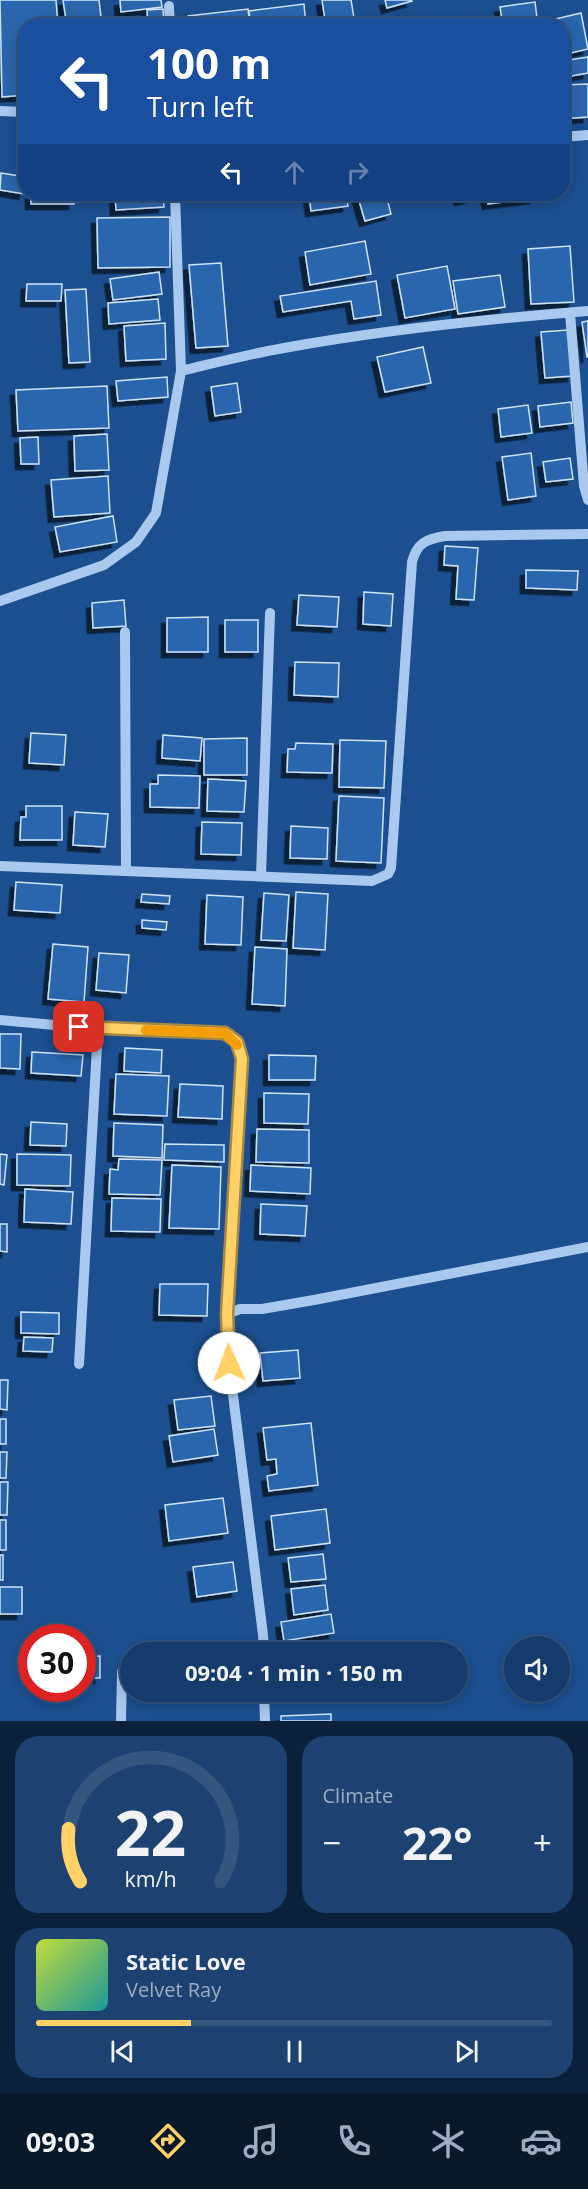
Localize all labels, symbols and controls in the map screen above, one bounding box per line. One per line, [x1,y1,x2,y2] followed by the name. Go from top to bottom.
[147,34,271,91] text: 100 m
[48,42,126,120] icon: left
[147,88,254,125] text: Turn left
[215,156,248,189] icon: left
[278,156,311,189] icon: ahead
[341,156,374,189] icon: right
[53,1001,104,1052] pin
[62,1010,95,1043] icon: arrive
[197,1331,261,1395] position arrow
[18,1624,96,1702] speed limit sign: 30
[504,1636,570,1702] map controls
[504,1636,570,1702] button: sound
[185,1657,403,1687] text: 09:04 · 1 min · 150 m
[323,1782,393,1809] text: Climate
[115,1789,186,1874] text: 22
[402,1812,473,1873] text: 22°
[323,1820,341,1865] text: −
[533,1820,552,1865] text: +
[125,1864,177,1893] text: km/h
[126,1946,246,1976] text: Static Love
[126,1976,221,2003] text: Velvet Ray
[106,2035,139,2068] icon: previous
[278,2035,311,2068] icon: pause
[450,2035,483,2068] icon: next
[147,2120,189,2162] icon: directions
[240,2120,282,2162] icon: music
[333,2120,375,2162] icon: phone
[427,2120,469,2162] icon: climate
[520,2120,562,2162] icon: car
[26,2123,95,2160] text: 09:03

